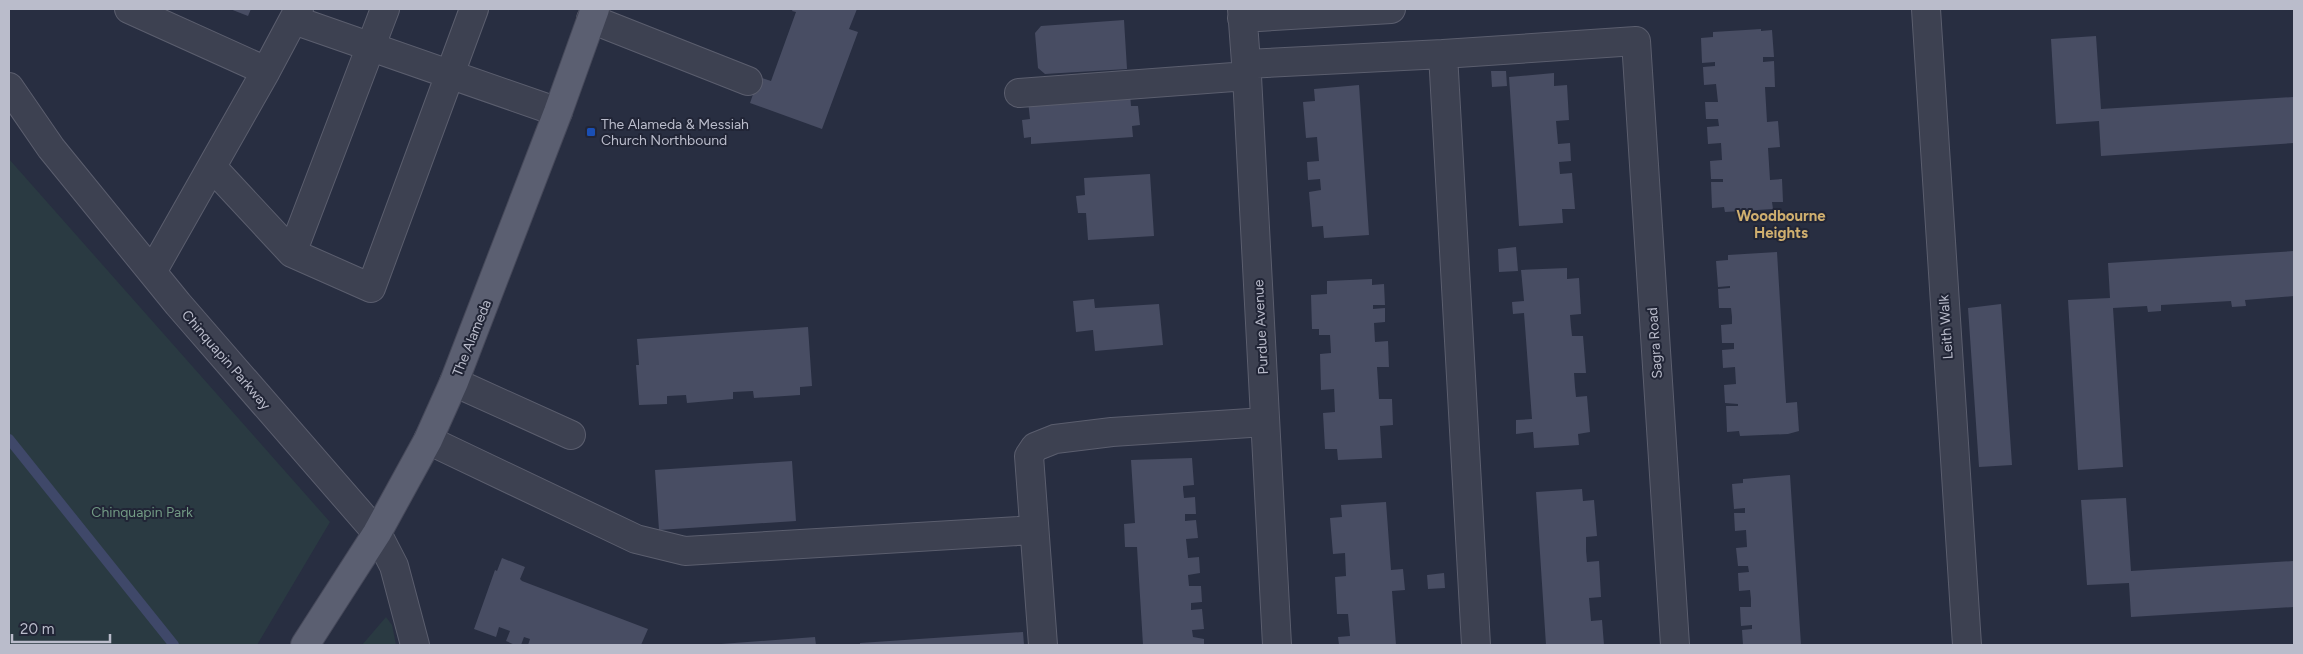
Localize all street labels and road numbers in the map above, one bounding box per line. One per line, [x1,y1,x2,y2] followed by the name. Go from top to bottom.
[1250,279,1272,375] street label: Purdue Avenue
[1935,294,1957,360] street label: Leith Walk
[449,297,495,379] street label: The Alameda
[178,307,274,414] street label: Chinquapin Parkway
[1644,307,1666,379] street label: Sagra Road

